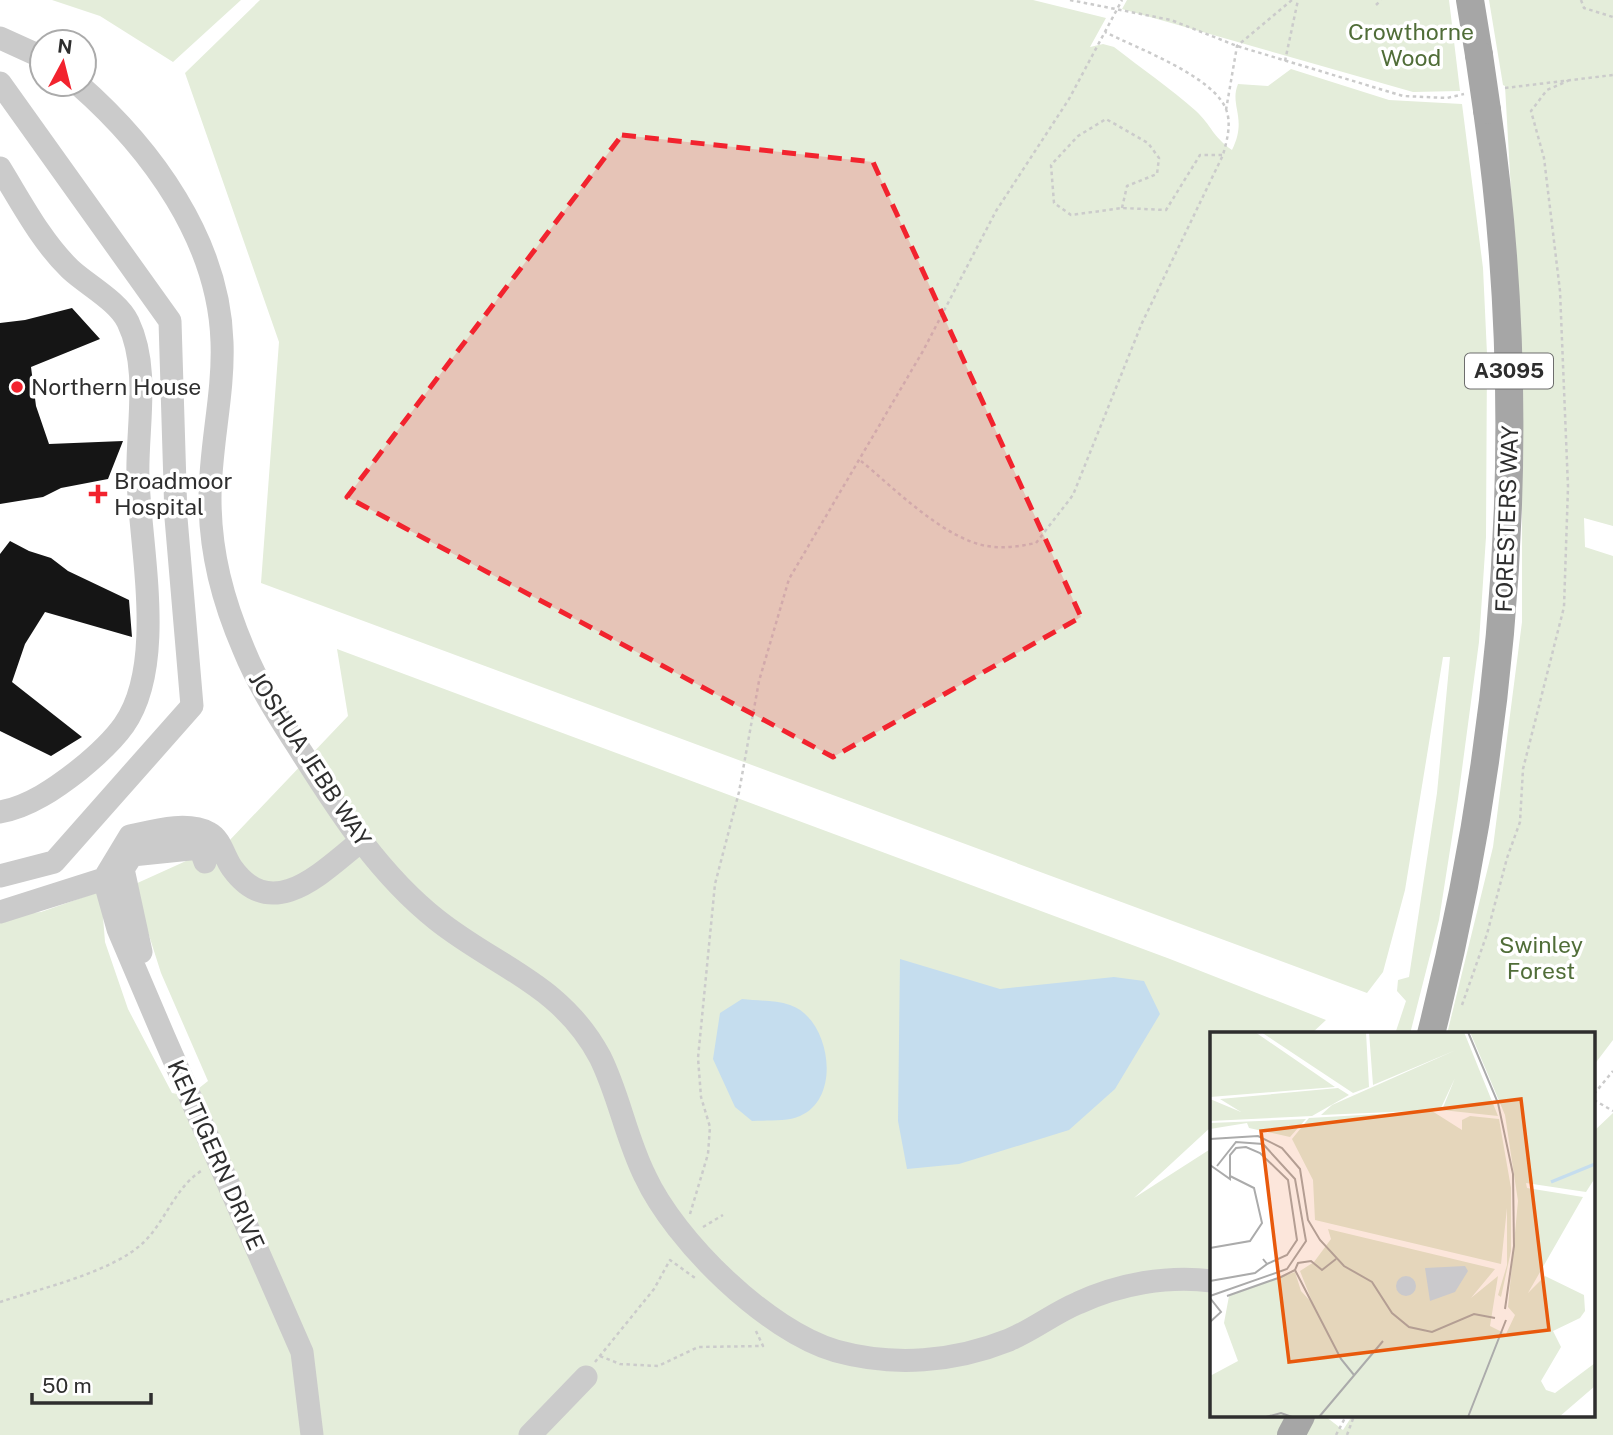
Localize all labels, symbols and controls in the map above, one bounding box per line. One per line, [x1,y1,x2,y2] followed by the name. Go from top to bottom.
[1348,18,1474,71] park label: Crowthorne Wood
[28,28,98,98] north arrow
[56,34,74,58] text: N
[1465,354,1553,388] road number: A3095
[31,373,201,400] place label: Northern House
[9,379,25,395] marker: Northern House
[1490,425,1523,613] street label: FORESTERS WAY
[114,467,233,520] place label: Broadmoor Hospital
[88,484,108,504] marker: Broadmoor Hospital
[244,666,377,851] street label: JOSHUA JEBB WAY
[1499,931,1583,984] park label: Swinley Forest
[1210,1032,1596,1418] inset map
[162,1056,271,1254] street label: KENTIGERN DRIVE
[32,1362,150,1406] scale bar
[42,1373,92,1398] text: 50 m

